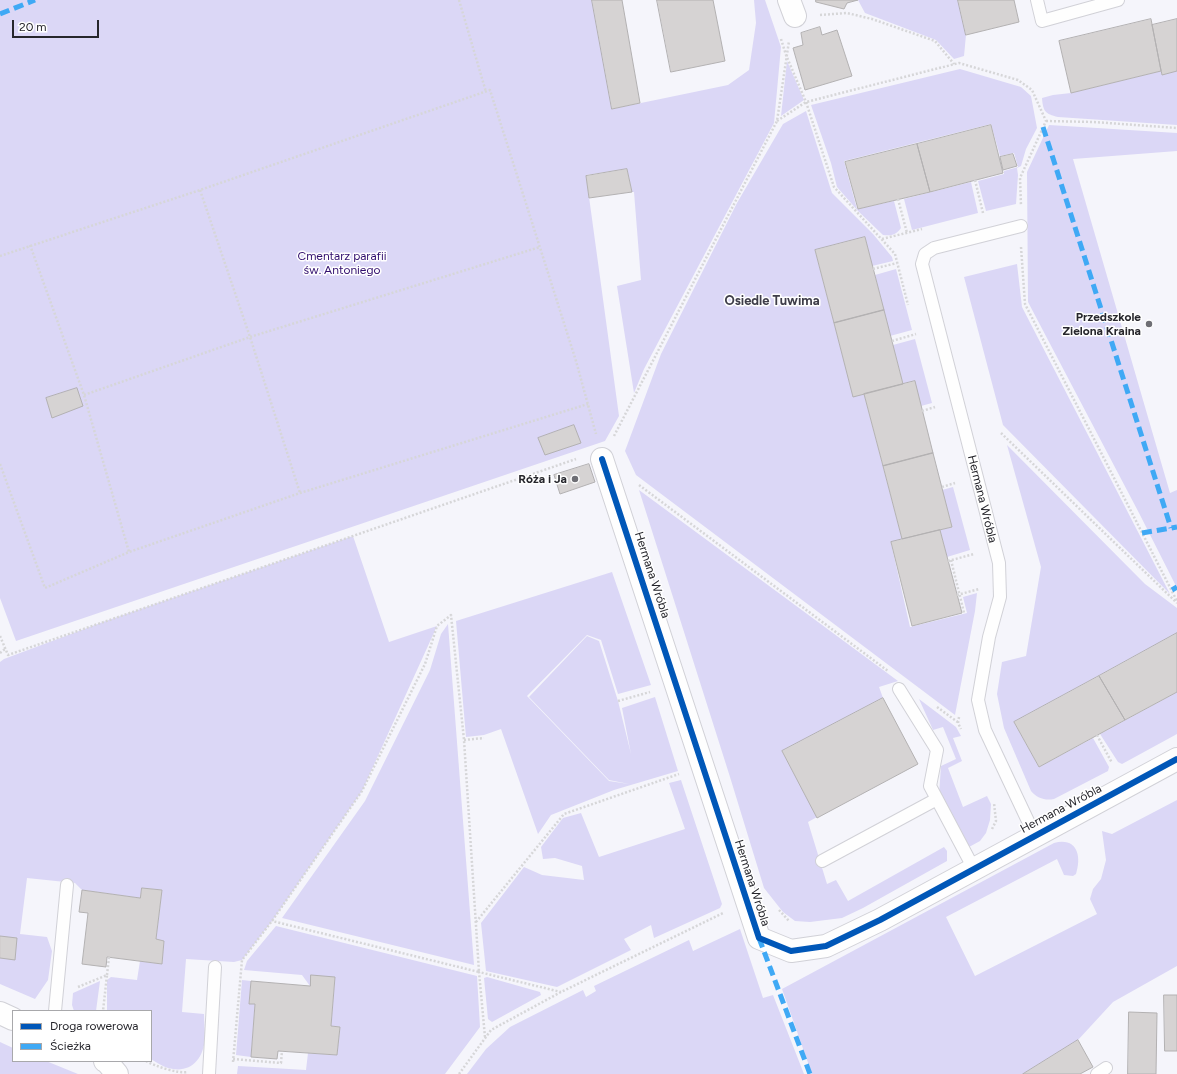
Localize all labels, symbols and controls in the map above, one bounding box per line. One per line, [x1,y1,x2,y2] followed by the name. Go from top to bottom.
[14,12,101,38] scale bar
[19,20,47,34] text: 20 m
[297,249,387,277] park label: Cmentarz parafii św. Antoniego
[724,293,820,309] district label: Osiedle Tuwima
[1062,310,1141,338] place label: Przedszkole Zielona Kraina
[1144,319,1154,329] marker: Przedszkole Zielona Kraina
[964,454,1000,544] street label: Hermana Wróbla
[518,472,567,486] place label: Róża i Ja
[570,474,580,484] marker: Róża i Ja
[631,530,673,620] street label: Hermana Wróbla
[1018,782,1104,836] street label: Hermana Wróbla
[731,838,773,928] street label: Hermana Wróbla
[12,1010,152,1062] legend
[50,1019,138,1033] text: Droga rowerowa
[50,1039,91,1053] text: Ścieżka

